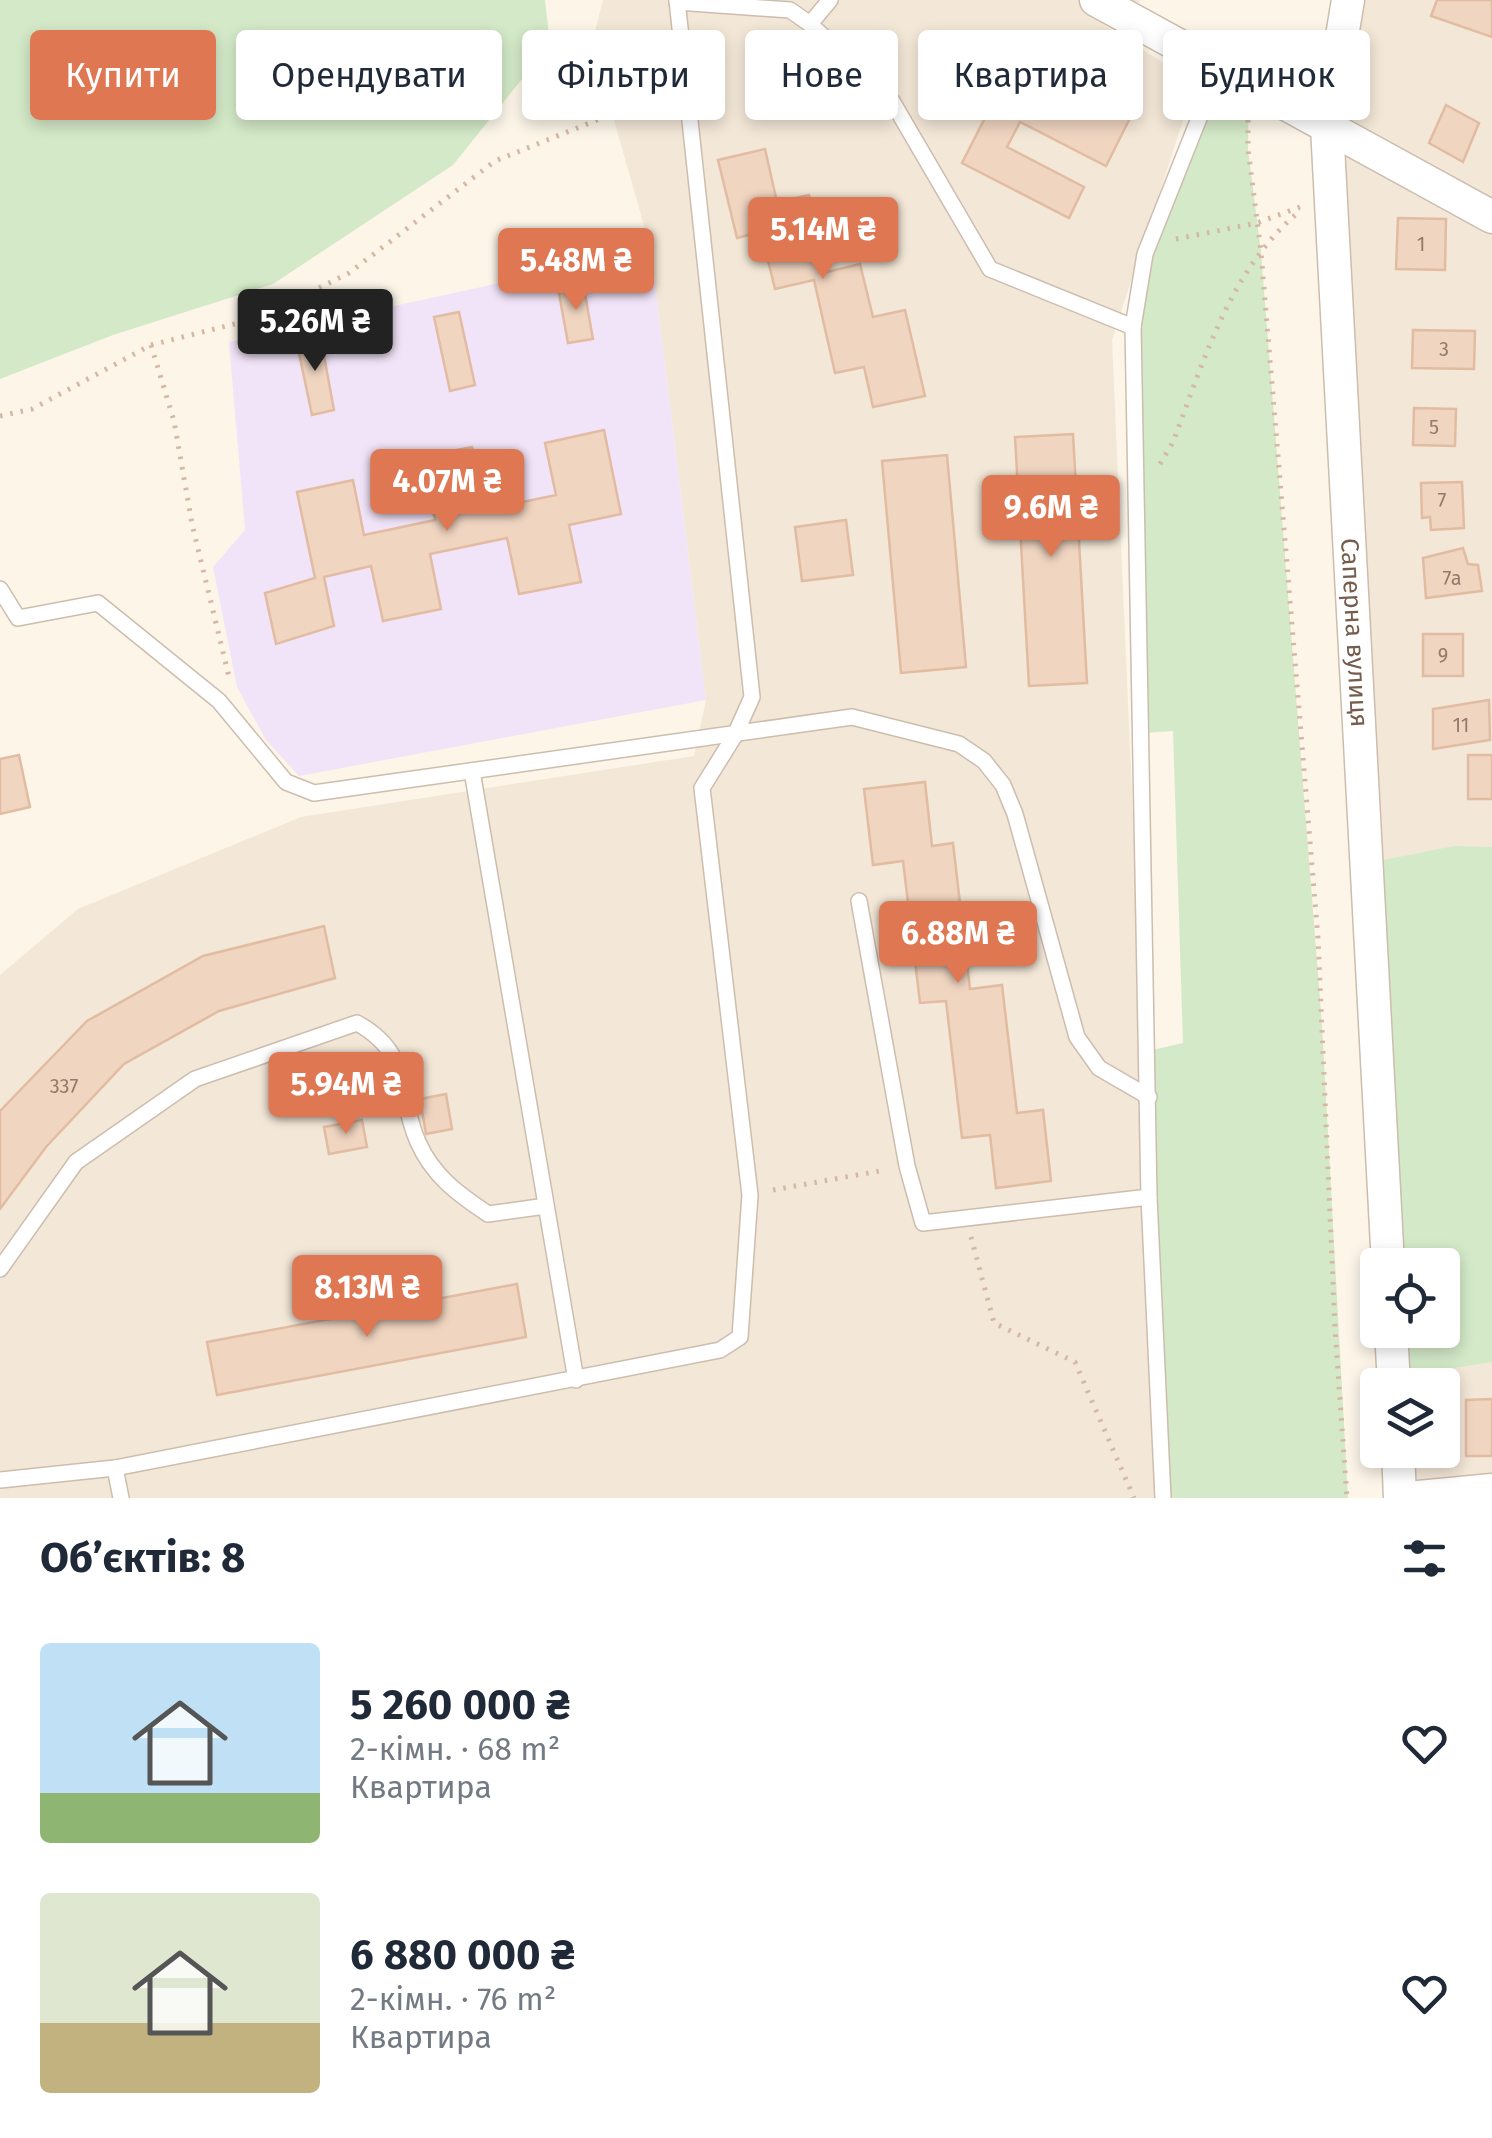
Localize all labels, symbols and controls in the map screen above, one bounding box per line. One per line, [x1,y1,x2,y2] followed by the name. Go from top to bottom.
[30,30,216,120] chip: Купити
[236,30,502,120] chip: Орендувати
[522,30,725,120] chip: Фільтри
[745,30,898,120] chip: Нове
[918,30,1143,120] chip: Квартира
[1163,30,1370,120] chip: Будинок
[731,197,915,282] pin: 5.14M ₴
[770,210,876,248] text: 5.14M ₴
[484,228,668,313] pin: 5.48M ₴
[1417,232,1425,256] house number: 1
[520,241,632,279] text: 5.48M ₴
[223,289,407,374] pin: 5.26M ₴
[260,302,370,340] text: 5.26M ₴
[1439,337,1449,361] house number: 3
[1429,415,1439,439] house number: 5
[355,449,539,534] pin: 4.07M ₴
[392,462,502,500] text: 4.07M ₴
[970,475,1132,560] pin: 9.6M ₴
[1004,488,1098,526] text: 9.6M ₴
[1438,488,1447,512] house number: 7
[1334,537,1374,728] street label: Саперна вулиця
[1442,566,1462,590] house number: 7а
[1438,643,1448,667] house number: 9
[1452,713,1470,737] house number: 11
[866,901,1050,986] pin: 6.88M ₴
[901,914,1015,952] text: 6.88M ₴
[254,1052,438,1137] pin: 5.94M ₴
[291,1065,401,1103] text: 5.94M ₴
[50,1074,78,1098] house number: 337
[1360,1248,1460,1468] map controls
[1360,1248,1460,1348] button: locate
[275,1255,459,1340] pin: 8.13M ₴
[314,1268,420,1306] text: 8.13M ₴
[1360,1368,1460,1468] button: layers
[1397,1531,1452,1586] icon: filters
[40,1533,245,1583] text: Об’єктів: 8
[350,1680,570,1730] text: 5 260 000 ₴
[120,1683,240,1803] icon: home
[1397,1716,1452,1771] icon: heart
[350,1730,560,1768] text: 2-кімн. · 68 m²
[350,1768,492,1806] text: Квартира
[350,1930,575,1980] text: 6 880 000 ₴
[120,1933,240,2053] icon: home
[1397,1966,1452,2021] icon: heart
[350,1980,556,2018] text: 2-кімн. · 76 m²
[350,2018,492,2056] text: Квартира

